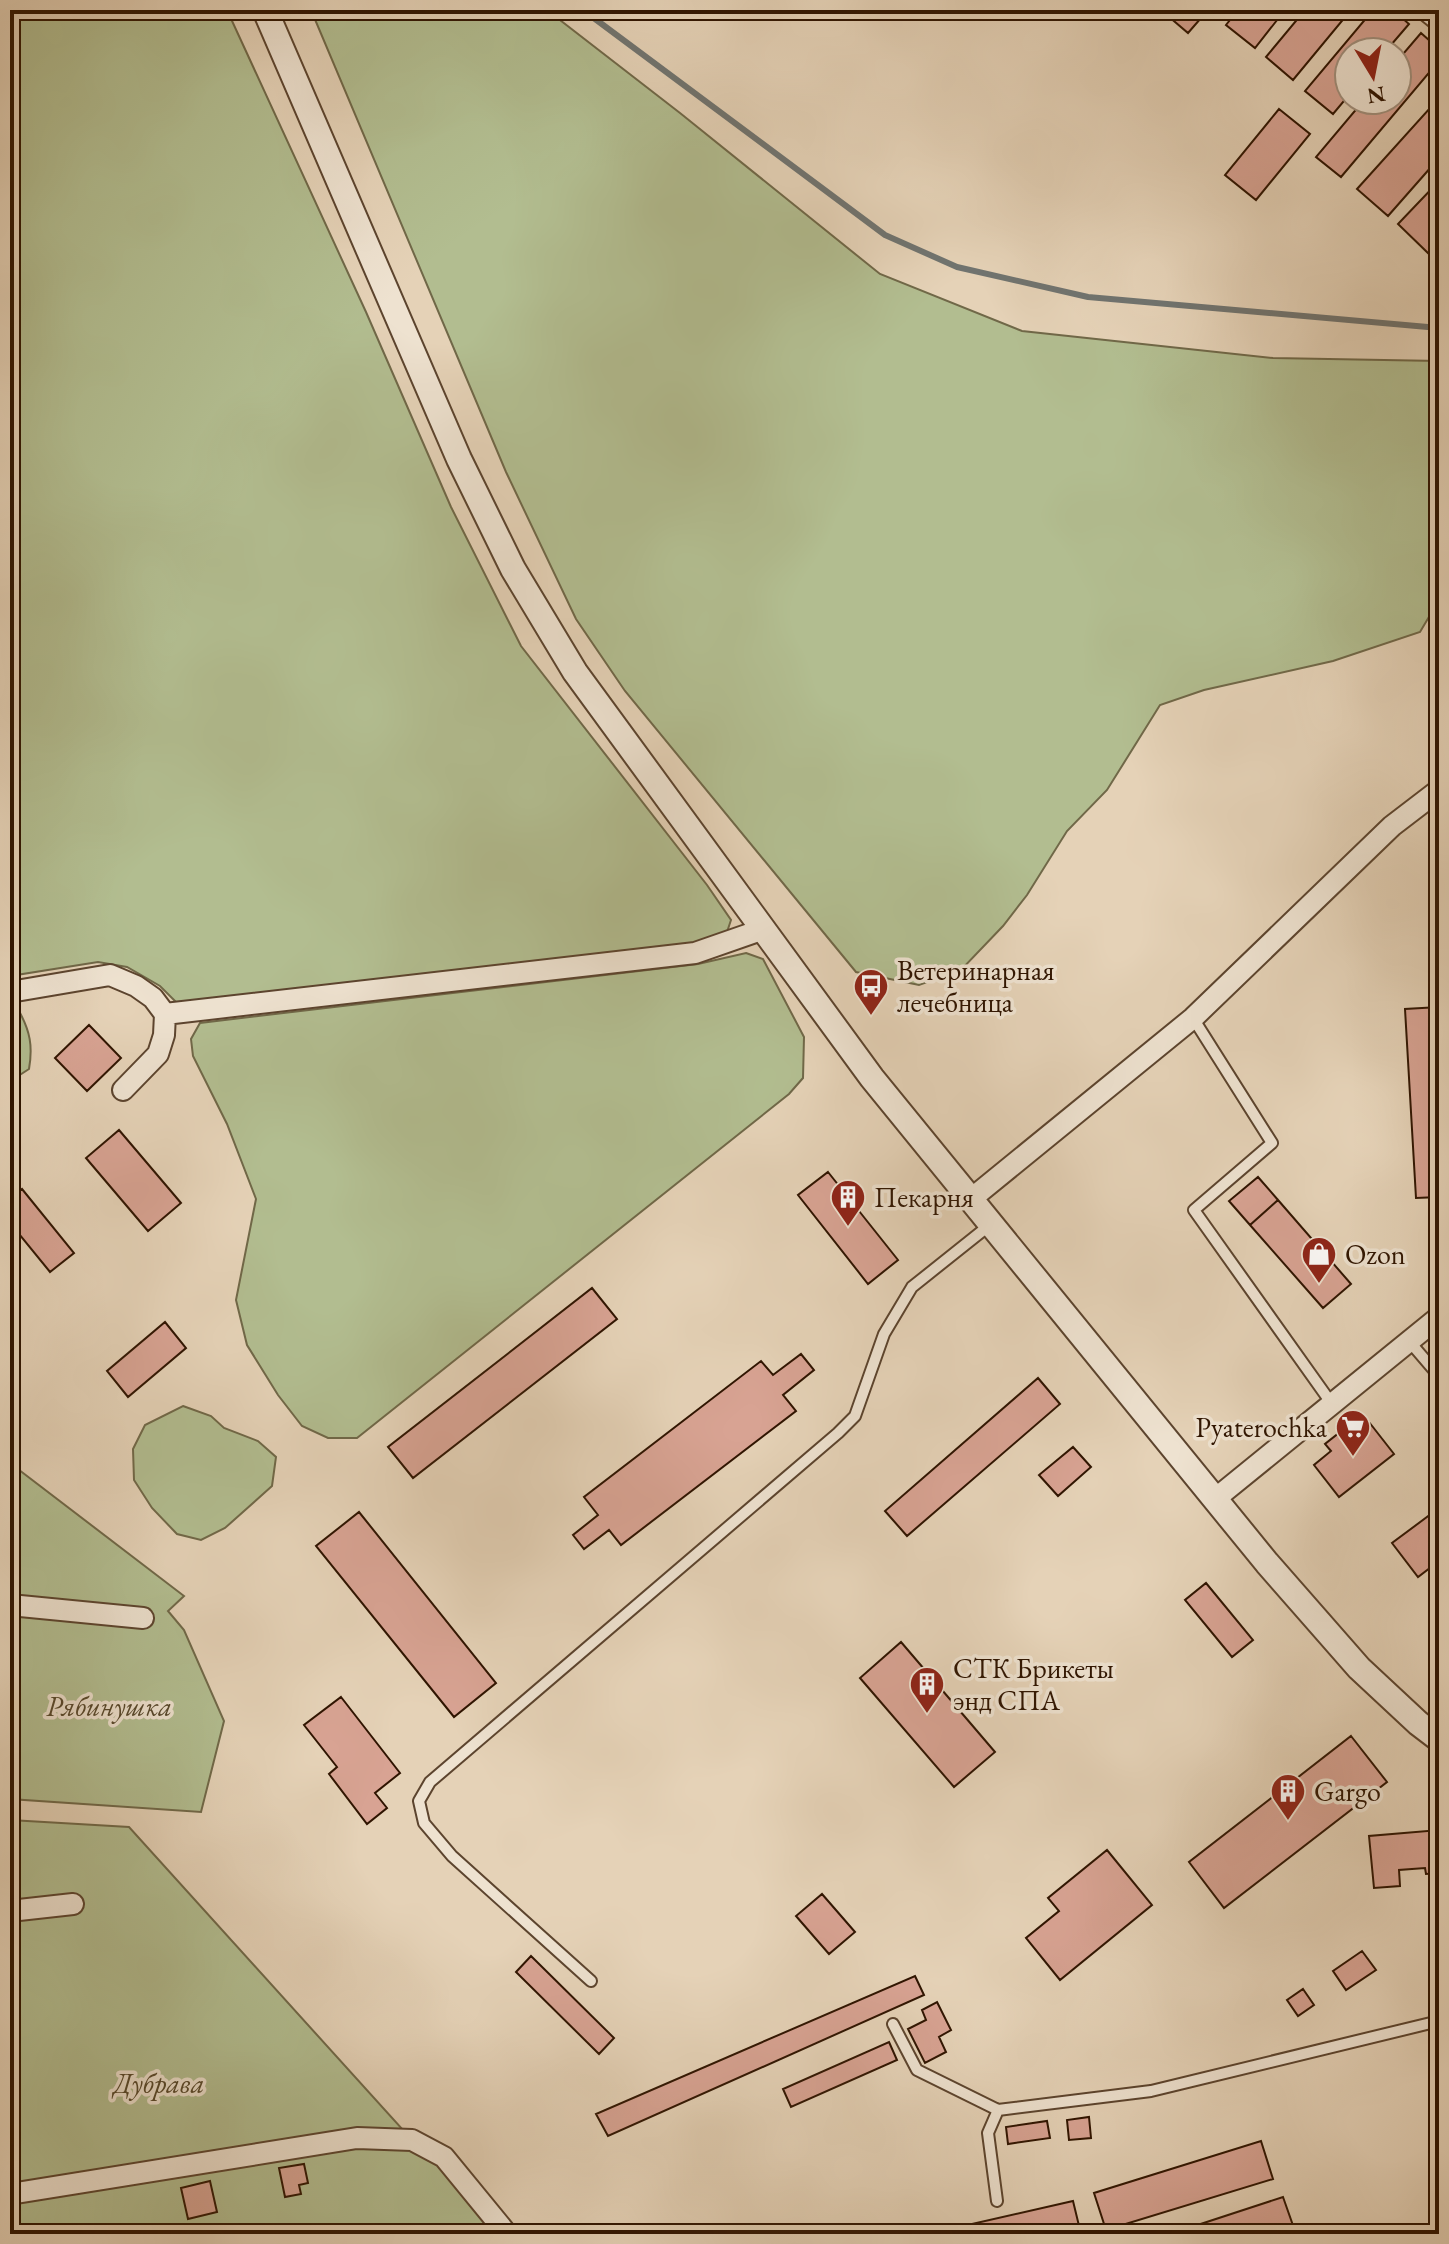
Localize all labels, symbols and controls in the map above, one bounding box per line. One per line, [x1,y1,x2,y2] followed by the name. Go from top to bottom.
[1333,36,1413,116] north arrow
[1365,79,1388,111] text: N
[897,952,1055,1020] place label: Ветеринарная лечебница
[852,967,890,1017] bus stop icon: Ветеринарная лечебница
[829,1178,867,1228] building icon: Пекарня
[874,1179,974,1215] place label: Пекарня
[1300,1235,1338,1285] shop icon: Ozon
[1345,1236,1406,1272] place label: Ozon
[1334,1408,1372,1458] supermarket icon: Pyaterochka
[1195,1409,1328,1445] place label: Pyaterochka
[953,1650,1114,1718] place label: СТК Брикеты энд СПА
[908,1665,946,1715] building icon: СТК Брикеты энд СПА
[46,1688,172,1724] park label: Рябинушка
[1269,1772,1307,1822] building icon: Gargo
[1314,1773,1381,1809] place label: Gargo
[111,2065,205,2101] park label: Дубрава

